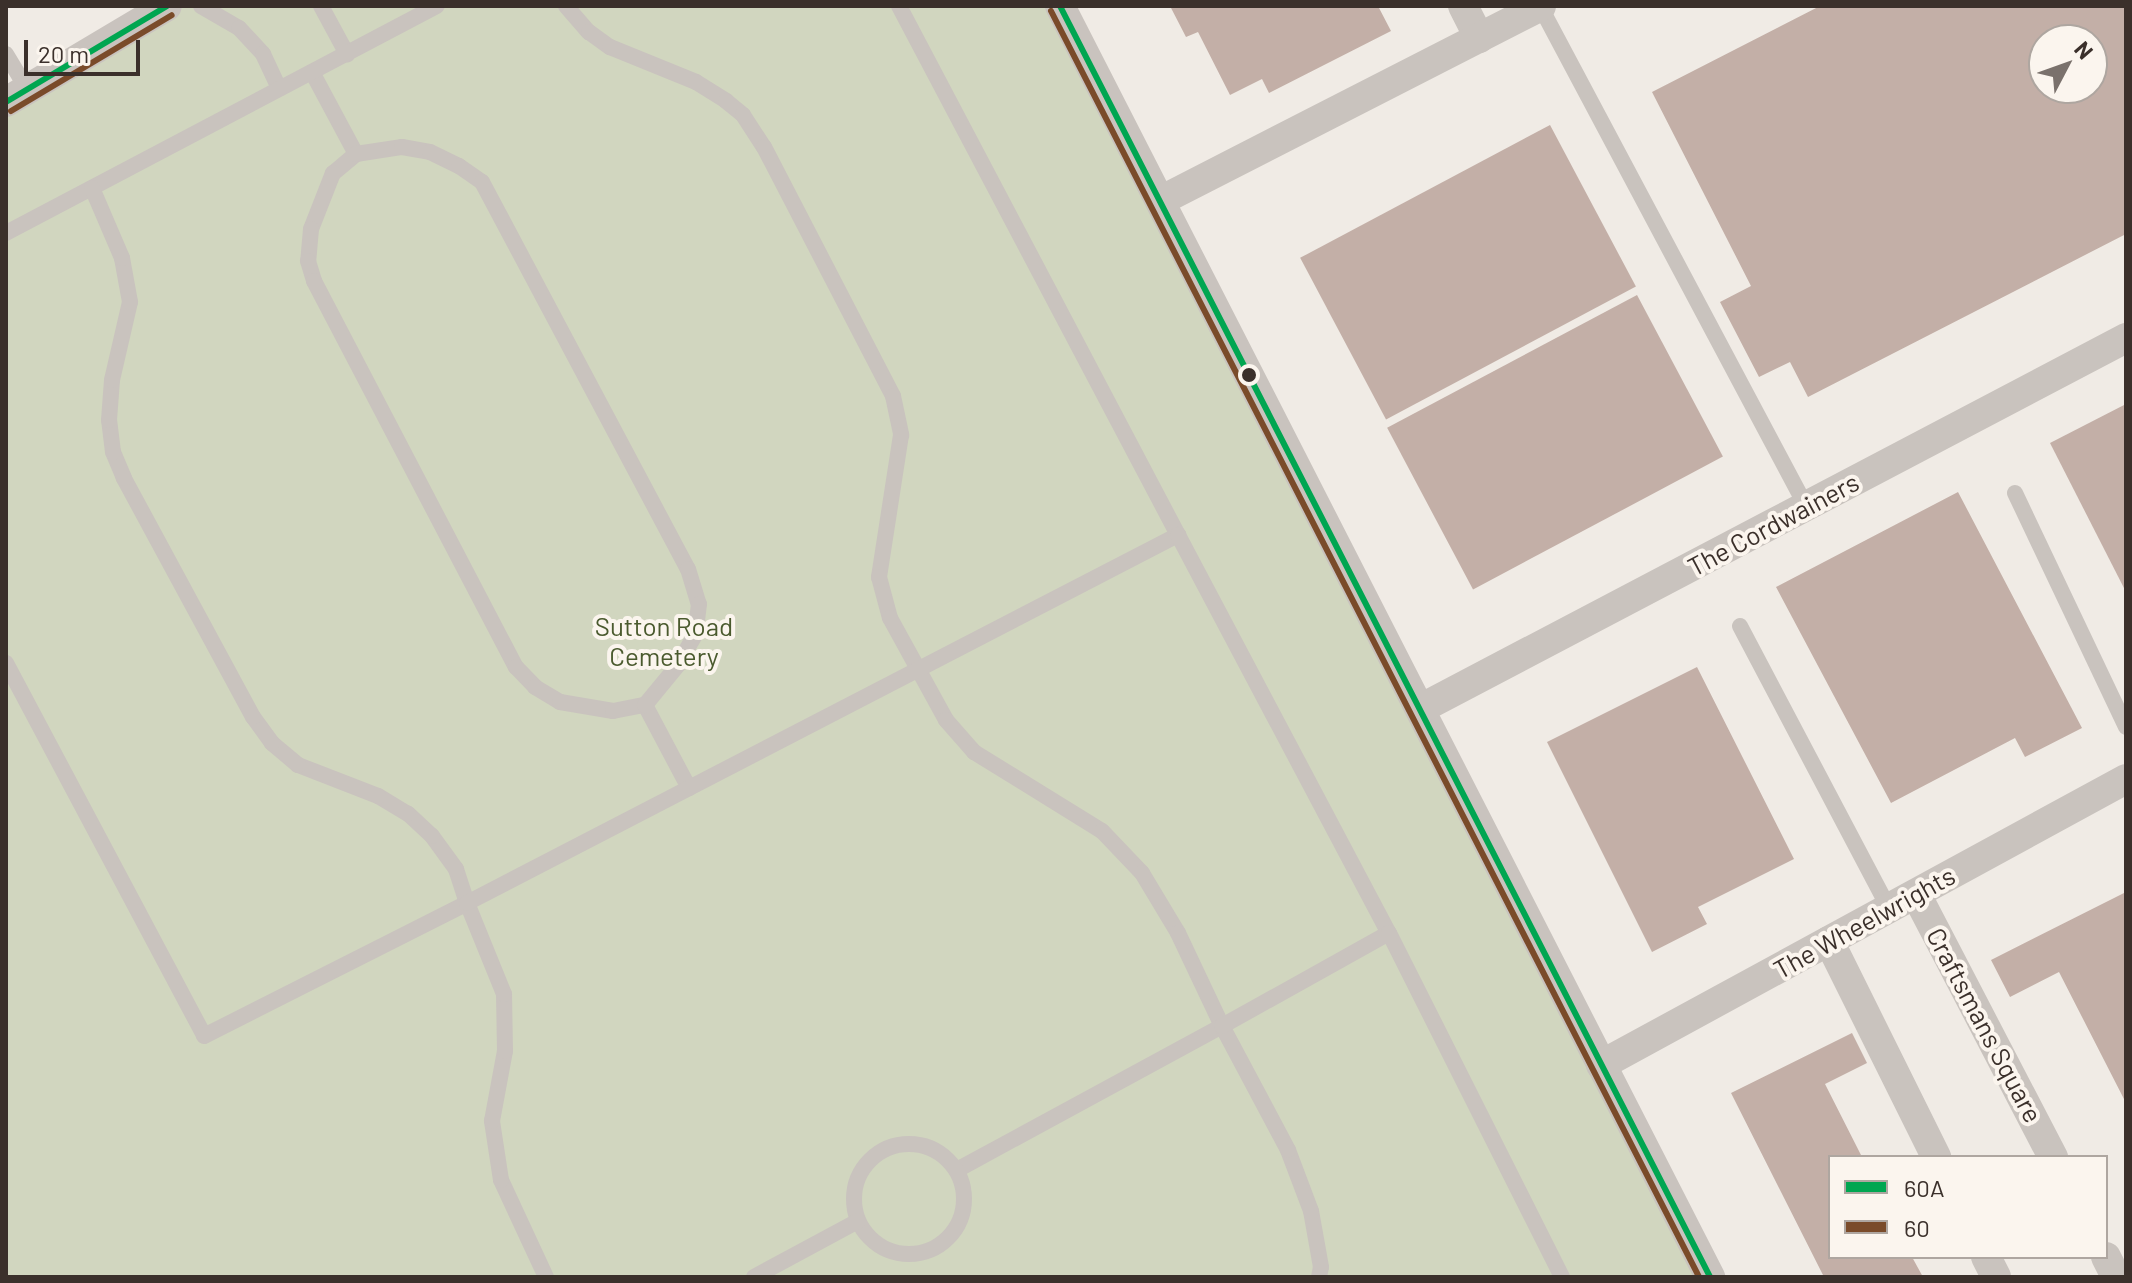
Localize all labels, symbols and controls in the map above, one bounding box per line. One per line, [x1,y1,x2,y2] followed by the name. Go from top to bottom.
[28,24,144,74] scale bar
[2028,24,2108,104] north arrow
[2070,36,2099,64] text: N
[38,39,89,68] text: 20 m
[1241,367,1257,383] unlabelled marker
[1682,466,1864,582] street label: The Cordwainers
[595,610,733,672] park label: Sutton Road Cemetery
[1768,859,1960,985] street label: The Wheelwrights
[1921,922,2049,1128] street label: Craftsmans Square
[1828,1155,2108,1259] legend
[1904,1173,1945,1202] text: 60A
[1904,1213,1930,1242] text: 60

